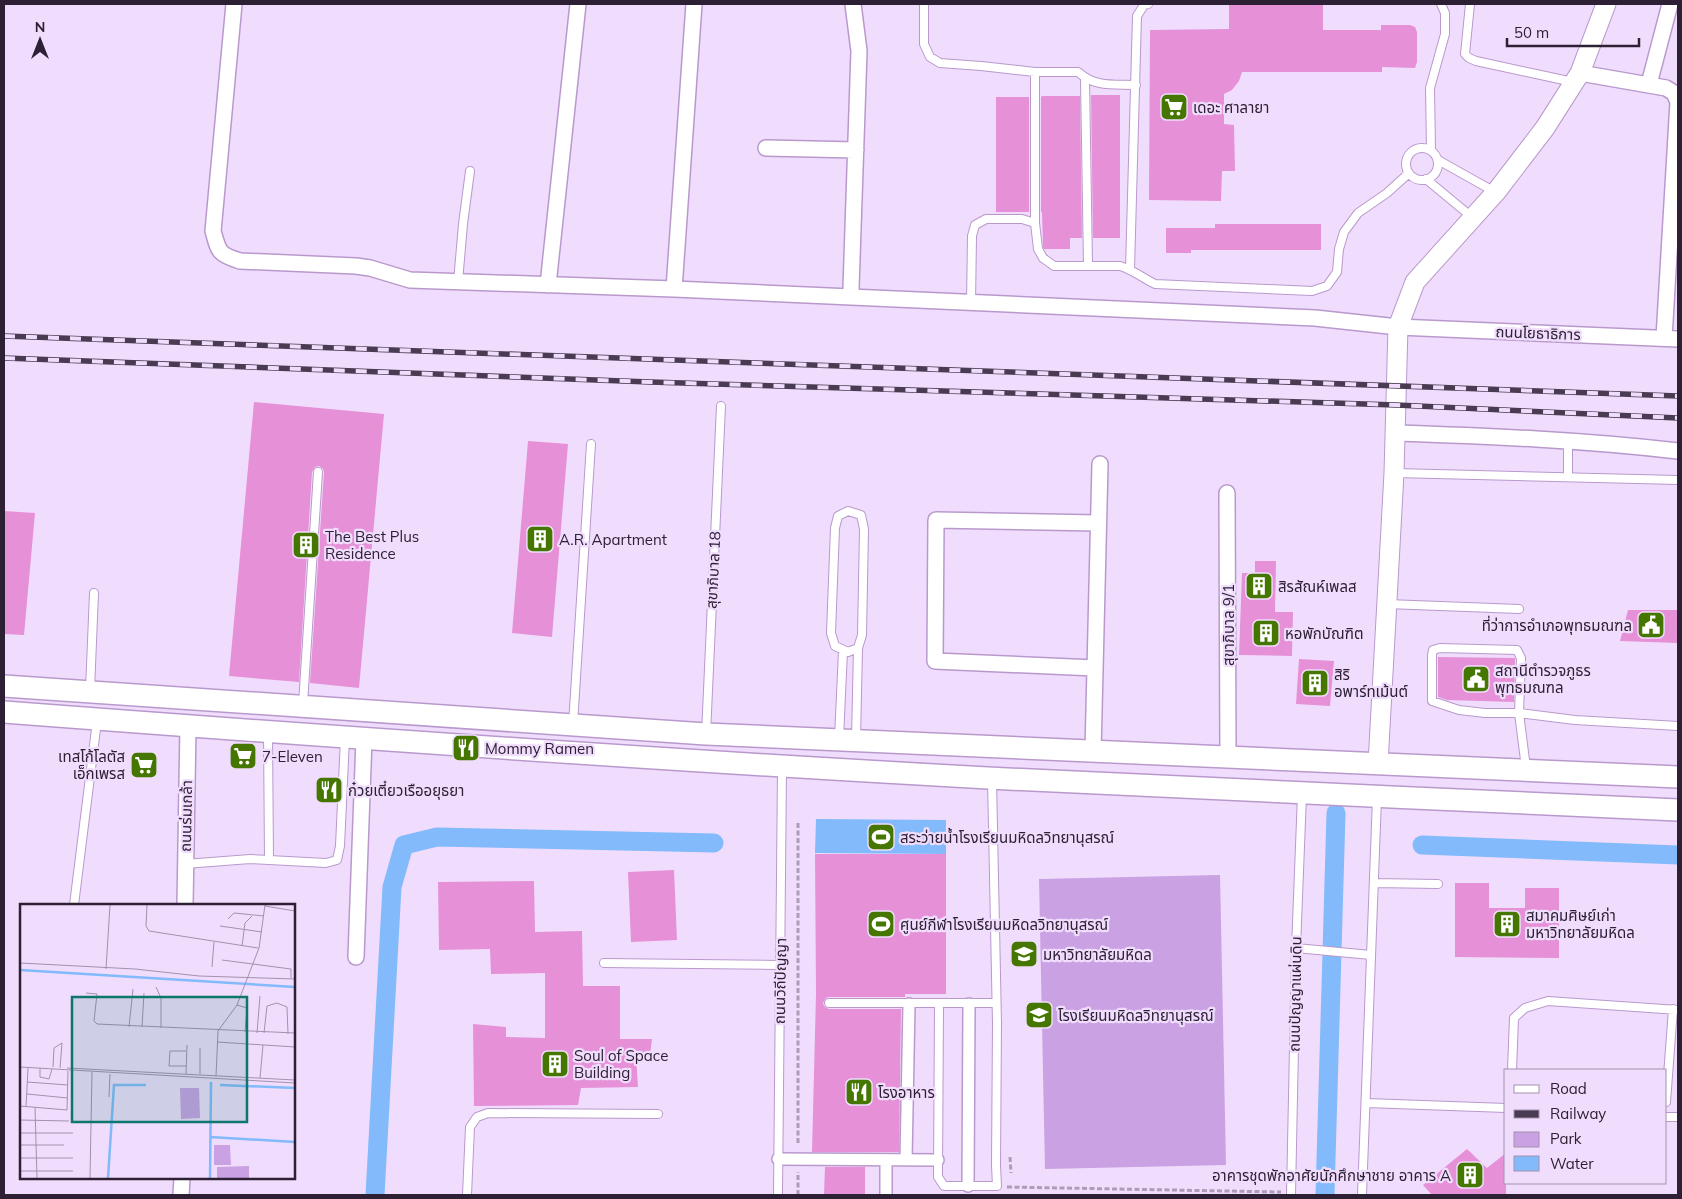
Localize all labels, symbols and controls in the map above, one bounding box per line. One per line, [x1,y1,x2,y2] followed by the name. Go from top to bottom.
[15,15,65,65] north arrow
[1507,15,1640,47] scale bar
[35,18,45,36] text: N
[1514,23,1549,42] text: 50 m
[1159,92,1189,122] supermarket icon: เดอะ ศาลายา
[1193,98,1269,117] place label: เดอะ ศาลายา
[1495,322,1581,344] street label: ถนนโยธาธิการ
[525,524,555,554] building icon: A.R. Apartment
[325,527,419,563] place label: The Best Plus Residence
[291,530,321,560] building icon: The Best Plus Residence
[559,530,667,549] place label: A.R. Apartment
[701,531,725,609] street label: สุขาภิบาล 18
[1244,571,1274,601] building icon: สิรสัณห์เพลส
[1278,577,1357,596] place label: สิรสัณห์เพลส
[1219,584,1238,666] street label: สุขาภิบาล 9/1
[1636,610,1666,640] public building icon: ที่ว่าการอำเภอพุทธมณฑล
[1482,615,1632,635] place label: ที่ว่าการอำเภอพุทธมณฑล
[1251,618,1281,648] building icon: หอพักบัณฑิต
[1285,624,1363,643] place label: หอพักบัณฑิต
[1495,661,1591,697] place label: สถานีตำรวจภูธร พุทธมณฑล
[1461,664,1491,694] public building icon: สถานีตำรวจภูธร พุทธมณฑล
[1334,665,1408,701] place label: สิริ อพาร์ทเม้นต์
[1300,668,1330,698] building icon: สิริ อพาร์ทเม้นต์
[451,733,481,763] restaurant icon: Mommy Ramen
[485,739,594,758] place label: Mommy Ramen
[228,741,258,771] supermarket icon: 7-Eleven
[58,747,125,783] place label: เทสโก้โลตัส เอ็กเพรส
[262,747,323,766] place label: 7-Eleven
[129,750,159,780] supermarket icon: เทสโก้โลตัส เอ็กเพรส
[314,775,344,805] restaurant icon: ก๋วยเตี๋ยวเรืออยุธยา
[176,780,196,852] street label: ถนนร่มเกล้า
[348,780,464,800] place label: ก๋วยเตี๋ยวเรืออยุธยา
[866,822,896,852] sports icon: สระว่ายน้ำโรงเรียนมหิดลวิทยานุสรณ์
[900,827,1114,847] place label: สระว่ายน้ำโรงเรียนมหิดลวิทยานุสรณ์
[20,904,295,1179] inset map
[1526,906,1635,942] place label: สมาคมศิษย์เก่า มหาวิทยาลัยมหิดล
[866,909,896,939] sports icon: ศูนย์กีฬาโรงเรียนมหิดลวิทยานุสรณ์
[1492,909,1522,939] building icon: สมาคมศิษย์เก่า มหาวิทยาลัยมหิดล
[900,915,1108,934] place label: ศูนย์กีฬาโรงเรียนมหิดลวิทยานุสรณ์
[1284,936,1306,1052] street label: ถนนปัญญาแผ่นดิน
[770,938,790,1024] street label: ถนนวิถีปัญญา
[1009,939,1039,969] school or university icon: มหาวิทยาลัยมหิดล
[1043,945,1152,964] place label: มหาวิทยาลัยมหิดล
[1024,1000,1054,1030] school or university icon: โรงเรียนมหิดลวิทยานุสรณ์
[1058,1006,1214,1025] place label: โรงเรียนมหิดลวิทยานุสรณ์
[574,1046,668,1082] place label: Soul of Space Building
[540,1049,570,1079] building icon: Soul of Space Building
[1504,1069,1667,1184] legend
[844,1077,874,1107] restaurant icon: โรงอาหาร
[1550,1079,1587,1098] text: Road
[878,1083,935,1102] place label: โรงอาหาร
[1550,1104,1606,1123] text: Railway
[1550,1129,1582,1148] text: Park
[1550,1154,1594,1173] text: Water
[1455,1160,1485,1190] building icon: อาคารชุดพักอาศัยนักศึกษาชาย อาคาร A
[1212,1166,1451,1185] place label: อาคารชุดพักอาศัยนักศึกษาชาย อาคาร A

